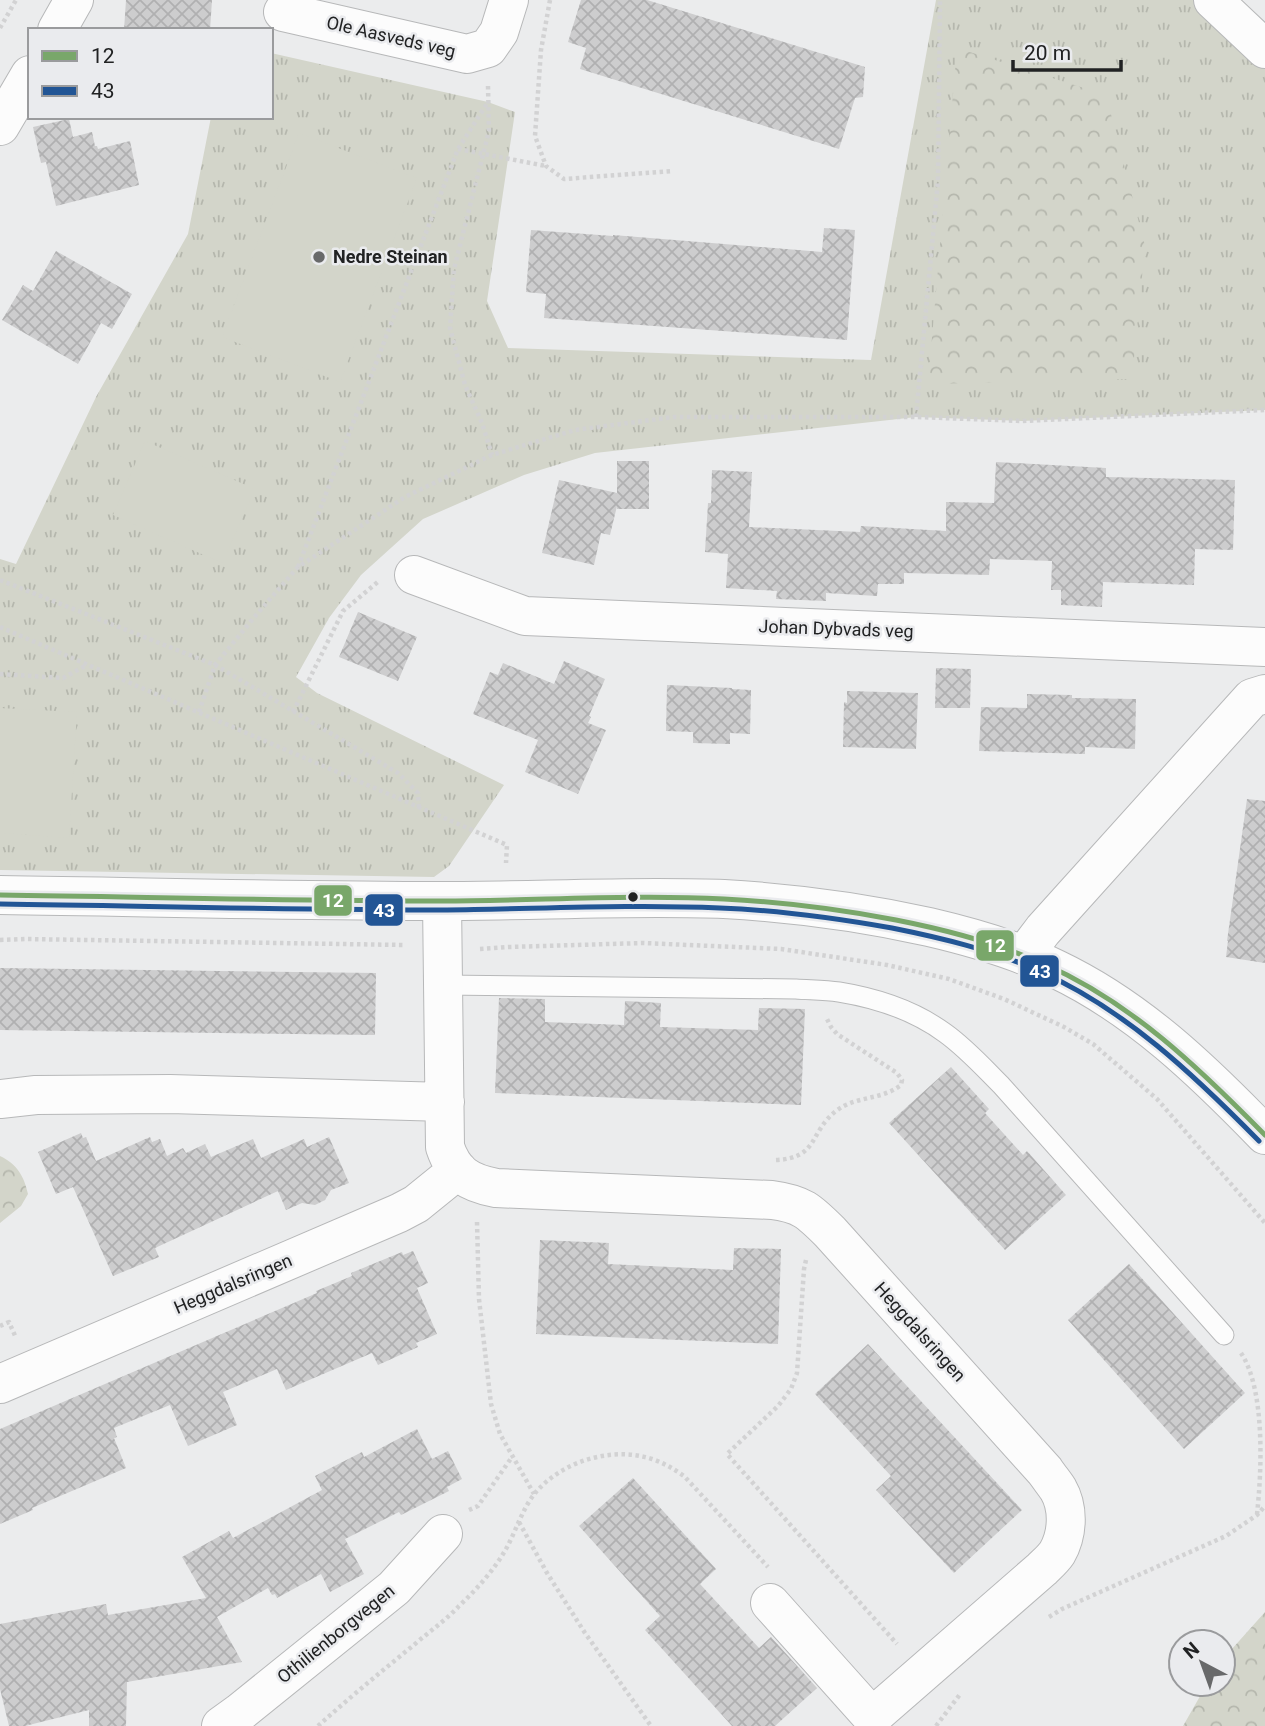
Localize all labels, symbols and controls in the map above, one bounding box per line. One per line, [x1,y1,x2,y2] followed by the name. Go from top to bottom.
[324,11,458,62] street label: Ole Aasveds veg
[28,28,273,119] legend
[1013,28,1122,72] scale bar
[1024,41,1071,65] text: 20 m
[91,44,115,68] text: 12
[91,79,115,103] text: 43
[333,246,448,267] place label: Nedre Steinan
[311,249,327,265] marker: Nedre Steinan
[758,615,914,642] street label: Johan Dybvads veg
[313,884,353,917] line badge: 12
[322,889,344,912] text: 12
[626,890,640,904] unlabelled marker
[364,893,404,927] line badge: 43
[373,899,395,922] text: 43
[975,929,1015,962] line badge: 12
[984,934,1006,957] text: 12
[1019,954,1060,988] line badge: 43
[1029,960,1051,983] text: 43
[171,1249,295,1318] street label: Heggdalsringen
[870,1278,970,1386] street label: Heggdalsringen
[273,1580,399,1687] street label: Othilienborgvegen
[1167,1628,1237,1698] north arrow
[1179,1637,1204,1664] text: N

